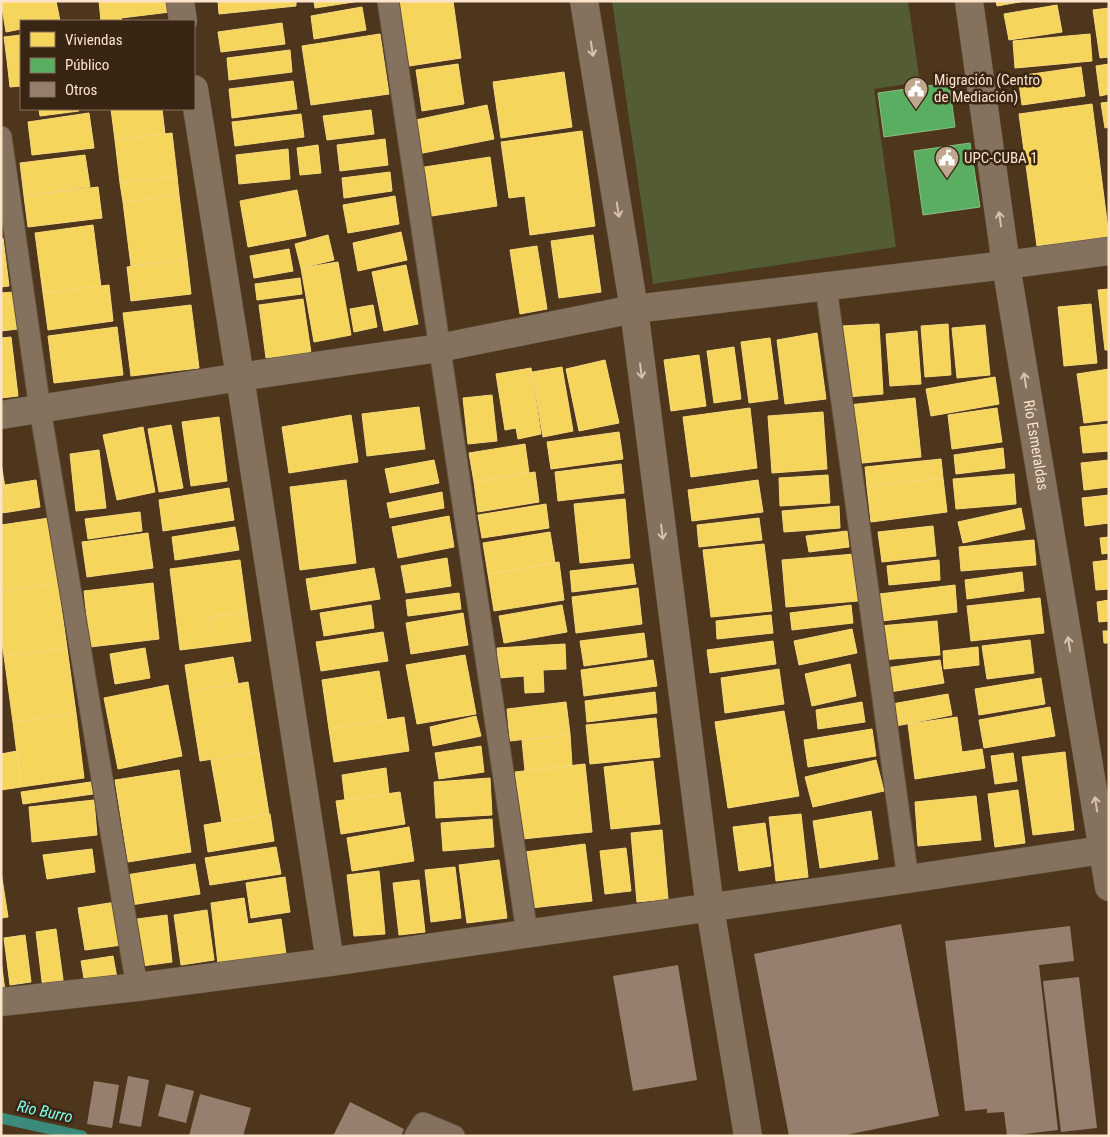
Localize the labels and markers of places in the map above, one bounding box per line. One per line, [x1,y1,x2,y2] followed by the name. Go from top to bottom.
[934,71,1040,106] place label: Migración (Centro de Mediación)
[903,76,929,110] public building icon: Migración (Centro de Mediación)
[934,145,960,179] public building icon: UPC-CUBA 1
[964,149,1038,167] place label: UPC-CUBA 1

